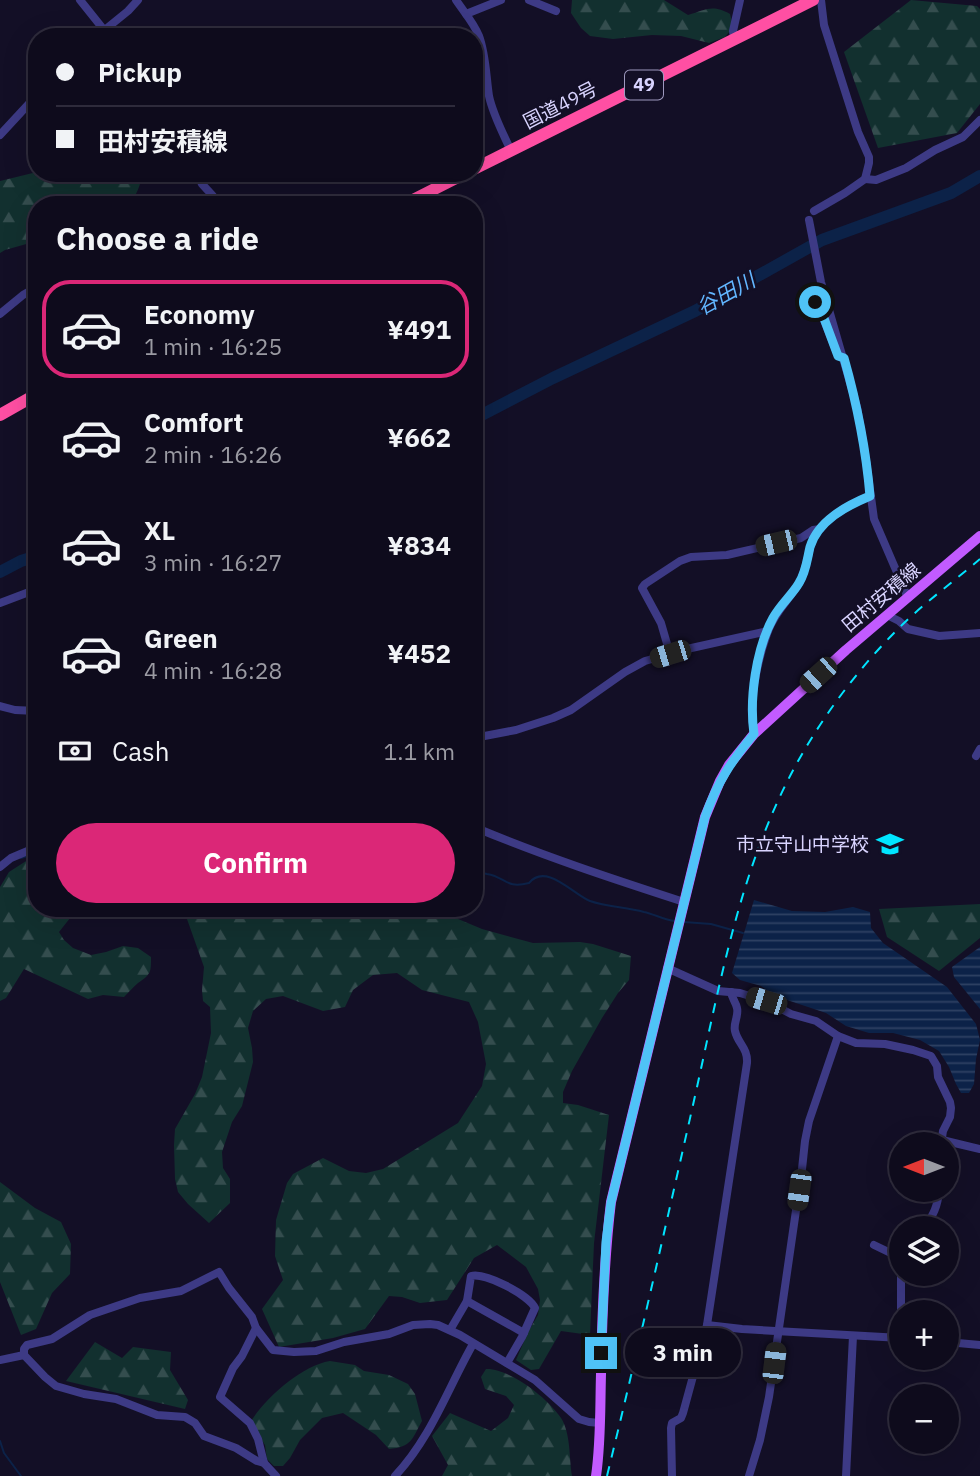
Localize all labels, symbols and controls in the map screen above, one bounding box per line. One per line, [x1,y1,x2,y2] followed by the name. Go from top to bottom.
[98,55,182,89] text: Pickup
[625,70,663,100] road number: 49
[519,76,601,134] street label: 国道49号
[98,124,228,158] text: 田村安積線
[56,217,259,259] text: Choose a ride
[691,265,762,321] water label: 谷田川
[799,286,831,318] route start
[144,297,255,331] text: Economy
[60,298,123,361] icon: car
[387,312,451,346] text: ¥491
[144,331,282,361] text: 1 min · 16:25
[144,405,243,439] text: Comfort
[60,406,123,469] icon: car
[387,420,451,454] text: ¥662
[144,439,282,469] text: 2 min · 16:26
[144,513,175,547] text: XL
[60,514,123,577] icon: car
[387,528,451,562] text: ¥834
[754,528,799,558] car
[144,547,282,577] text: 3 min · 16:27
[837,557,925,637] street label: 田村安積線
[144,621,218,655] text: Green
[60,622,123,685] icon: car
[387,636,451,670] text: ¥452
[647,638,694,670] car
[796,653,841,697] car
[144,655,282,685] text: 4 min · 16:28
[56,732,94,770] icon: cash
[112,734,169,768] text: Cash
[384,736,455,766] text: 1.1 km
[56,823,455,903] button: Confirm
[875,829,905,859] school or university icon: 市立守山中学校
[736,832,869,856] place label: 市立守山中学校
[743,985,790,1017] car
[889,1132,959,1202] north arrow
[889,1132,959,1454] map controls
[786,1168,813,1212] car
[889,1216,959,1286] button: layers
[889,1300,959,1370] button: +
[626,1328,741,1378] callout: 3 min
[585,1337,617,1369] route end
[653,1337,713,1367] text: 3 min
[762,1341,787,1385] car
[889,1384,959,1454] button: −

